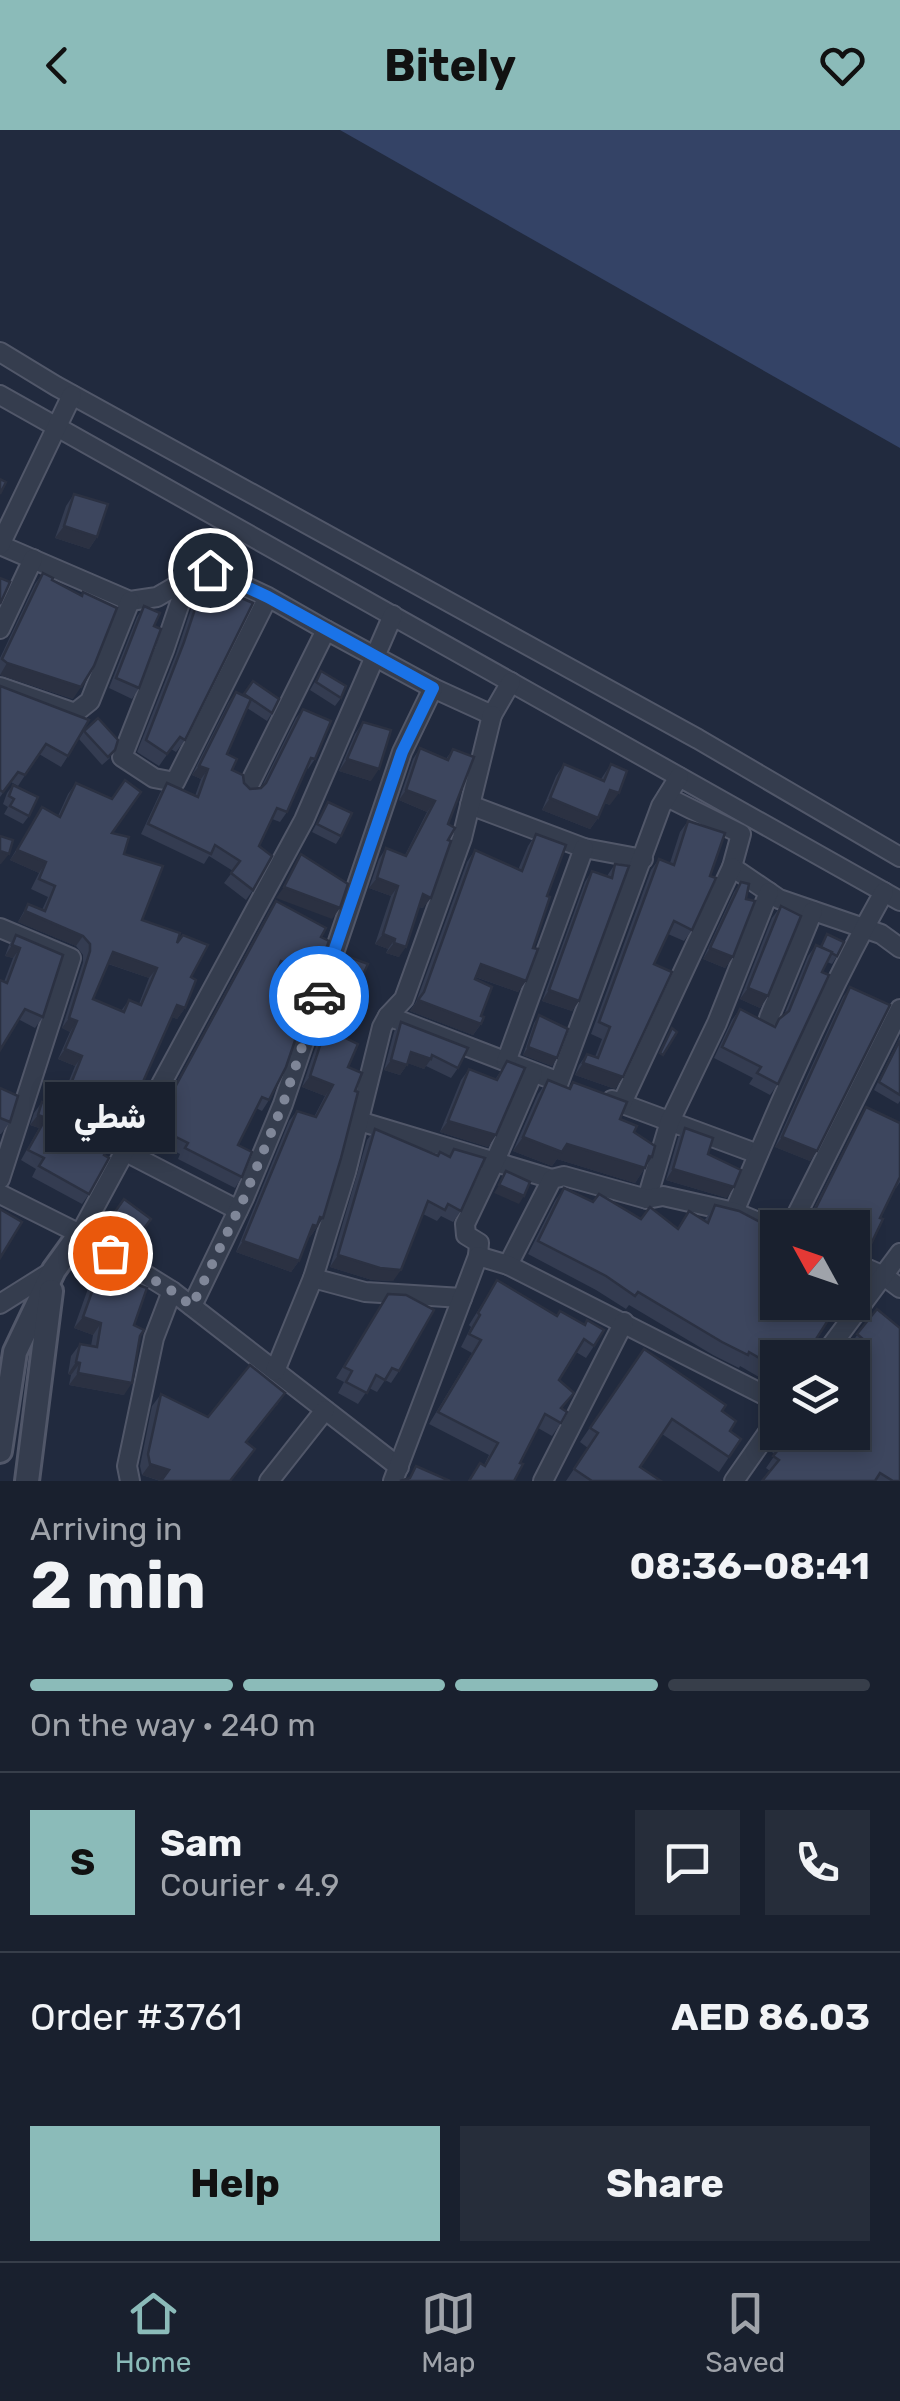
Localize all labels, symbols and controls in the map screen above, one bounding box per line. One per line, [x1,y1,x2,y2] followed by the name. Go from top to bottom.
[30,38,85,93] icon: back
[815,38,870,93] icon: heart
[384,39,516,92] text: Bitely
[168,528,253,613] pin
[183,543,238,598] icon: home
[269,946,369,1046] courier
[292,969,347,1024] icon: car
[45,1083,175,1153] callout: شطي
[74,1098,146,1136] text: شطي
[760,1210,870,1320] north arrow
[760,1210,870,1450] map controls
[68,1211,153,1296] pin
[83,1226,138,1281] icon: bag
[760,1340,870,1450] button: layers
[30,1510,182,1548] text: Arriving in
[629,1543,870,1589] text: 08:36–08:41
[30,1547,206,1624] text: 2 min
[30,1706,316,1744] text: On the way · 240 m
[635,1810,740,1915] button: chat
[765,1810,870,1915] button: phone
[160,1820,242,1866] text: Sam
[70,1839,95,1885] text: S
[160,1866,339,1904] text: Courier · 4.9
[30,1994,242,2040] text: Order #3761
[671,1994,870,2040] text: AED 86.03
[30,2126,440,2241] button: Help
[460,2126,870,2241] button: Share
[115,2286,191,2379] tab: Home
[421,2286,476,2379] tab: Map
[705,2286,785,2379] tab: Saved

